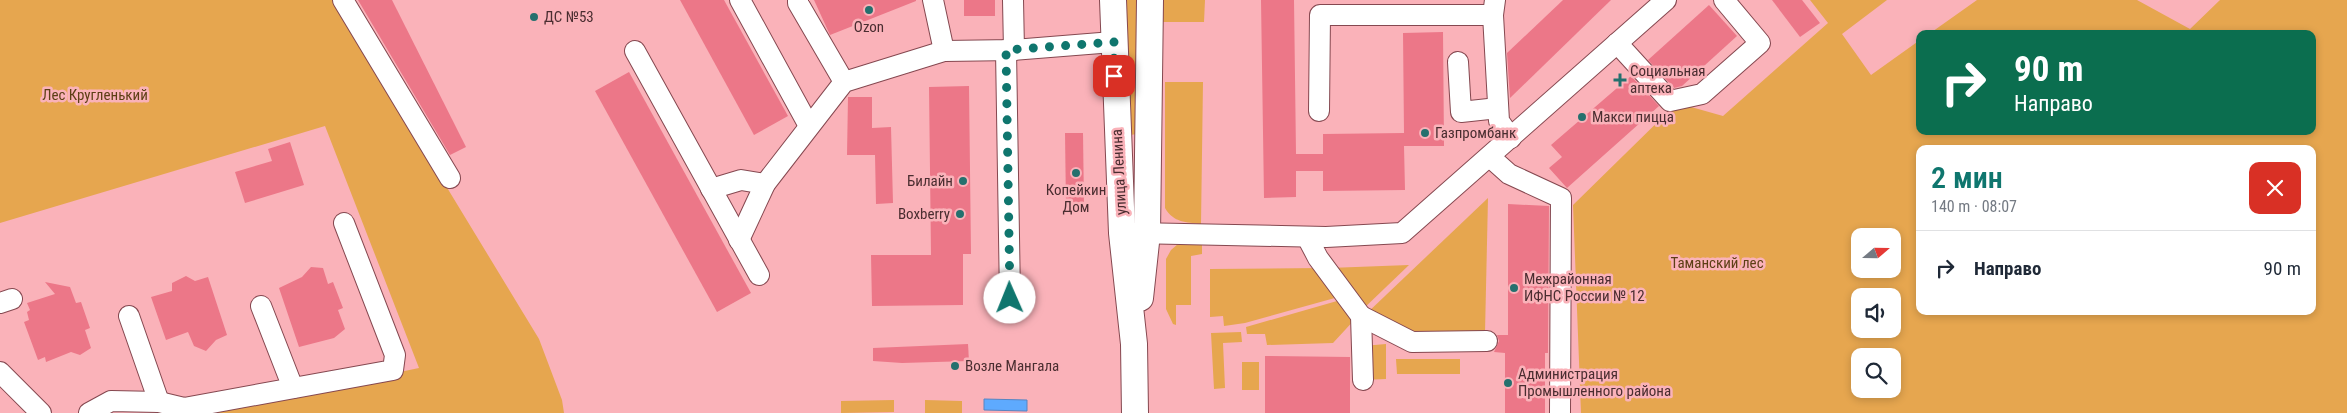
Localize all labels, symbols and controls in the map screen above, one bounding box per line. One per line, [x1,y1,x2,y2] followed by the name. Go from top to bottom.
[863,4,875,16] marker: Ozon
[544,8,594,26] place label: ДС №53
[528,11,540,23] marker: ДС №53
[854,18,884,36] place label: Ozon
[2014,49,2083,90] text: 90 m
[1931,50,1996,115] icon: right
[1093,55,1135,97] pin
[1100,62,1128,90] icon: arrive
[1630,62,1706,97] place label: Социальная аптека
[1614,74,1626,86] marker: Социальная аптека
[42,86,148,104] park label: Лес Кругленький
[2014,91,2093,116] text: Направо
[1592,108,1674,126] place label: Макси пицца
[1576,111,1588,123] marker: Макси пицца
[1435,124,1516,142] place label: Газпромбанк
[1419,127,1431,139] marker: Газпромбанк
[1108,129,1130,215] street label: улица Ленина
[1931,160,2003,195] text: 2 мин
[2249,162,2301,214] button: close
[1070,167,1082,179] marker: Копейкин Дом
[907,172,953,190] place label: Билайн
[957,175,969,187] marker: Билайн
[1046,181,1106,216] place label: Копейкин Дом
[1931,197,2017,216] text: 140 m · 08:07
[898,205,950,223] place label: Boxberry
[954,208,966,220] marker: Boxberry
[1851,228,1901,278] north arrow
[1851,228,1901,398] map controls
[1670,254,1764,272] park label: Таманский лес
[1931,254,1959,282] icon: right
[1974,257,2041,280] text: Направо
[2264,257,2301,280] text: 90 m
[1524,270,1645,305] place label: Межрайонная ИФНС России № 12
[983,271,1035,323] position arrow
[1508,282,1520,294] marker: Межрайонная ИФНС России № 12
[1851,288,1901,338] button: sound
[1851,348,1901,398] button: search
[965,357,1059,375] place label: Возле Мангала
[949,360,961,372] marker: Возле Мангала
[1518,365,1671,400] place label: Администрация Промышленного района
[1502,377,1514,389] marker: Администрация Промышленного района

